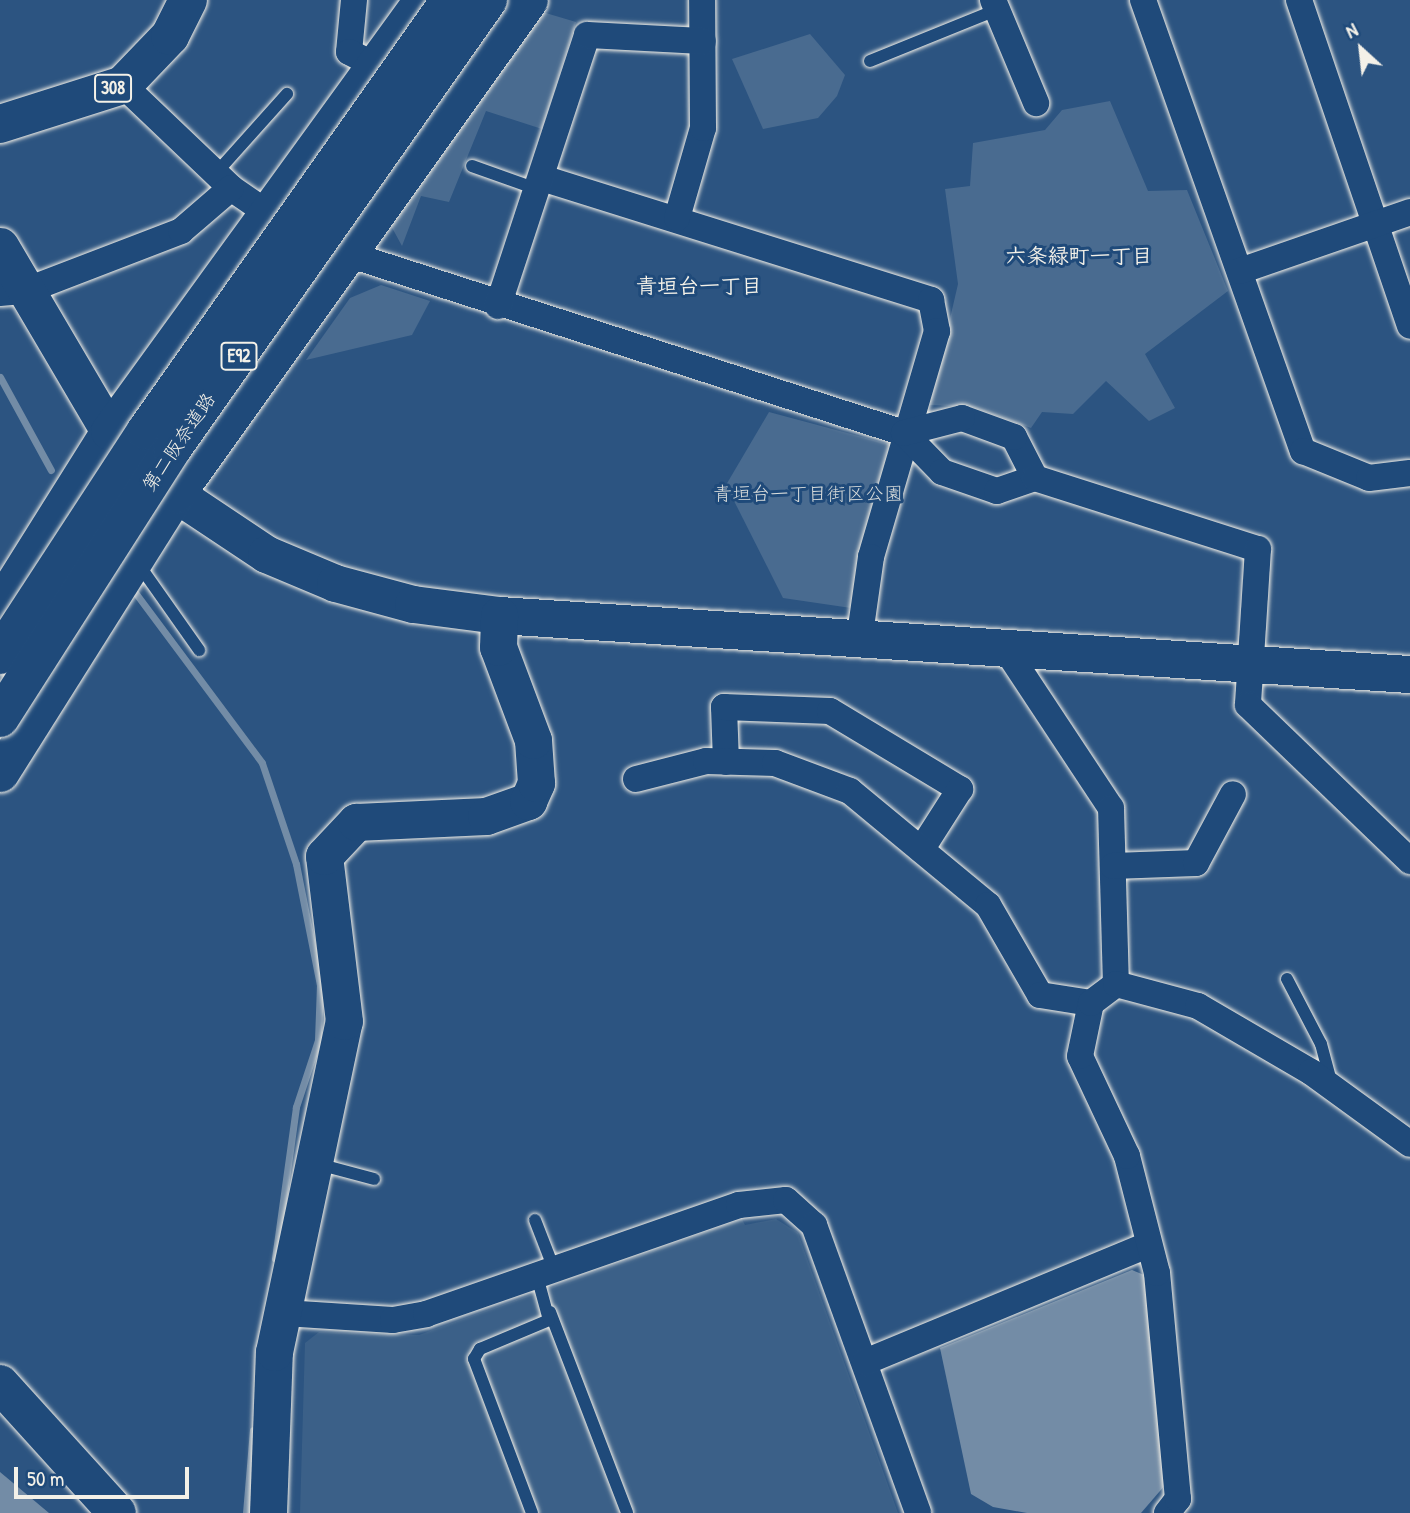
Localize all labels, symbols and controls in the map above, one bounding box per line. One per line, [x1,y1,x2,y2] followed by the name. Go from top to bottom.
[1326,14,1396,84] north arrow
[1341,16,1362,44] text: N
[94,74,132,102] road number: 308
[1006,243,1152,269] district label: 六条緑町一丁目
[636,273,762,299] district label: 青垣台一丁目
[220,342,258,370] road number: E92
[138,388,220,496] street label: 第二阪奈道路
[713,483,903,505] park label: 青垣台一丁目街区公園
[18,1454,192,1498] scale bar
[27,1464,64,1493] text: 50 m

